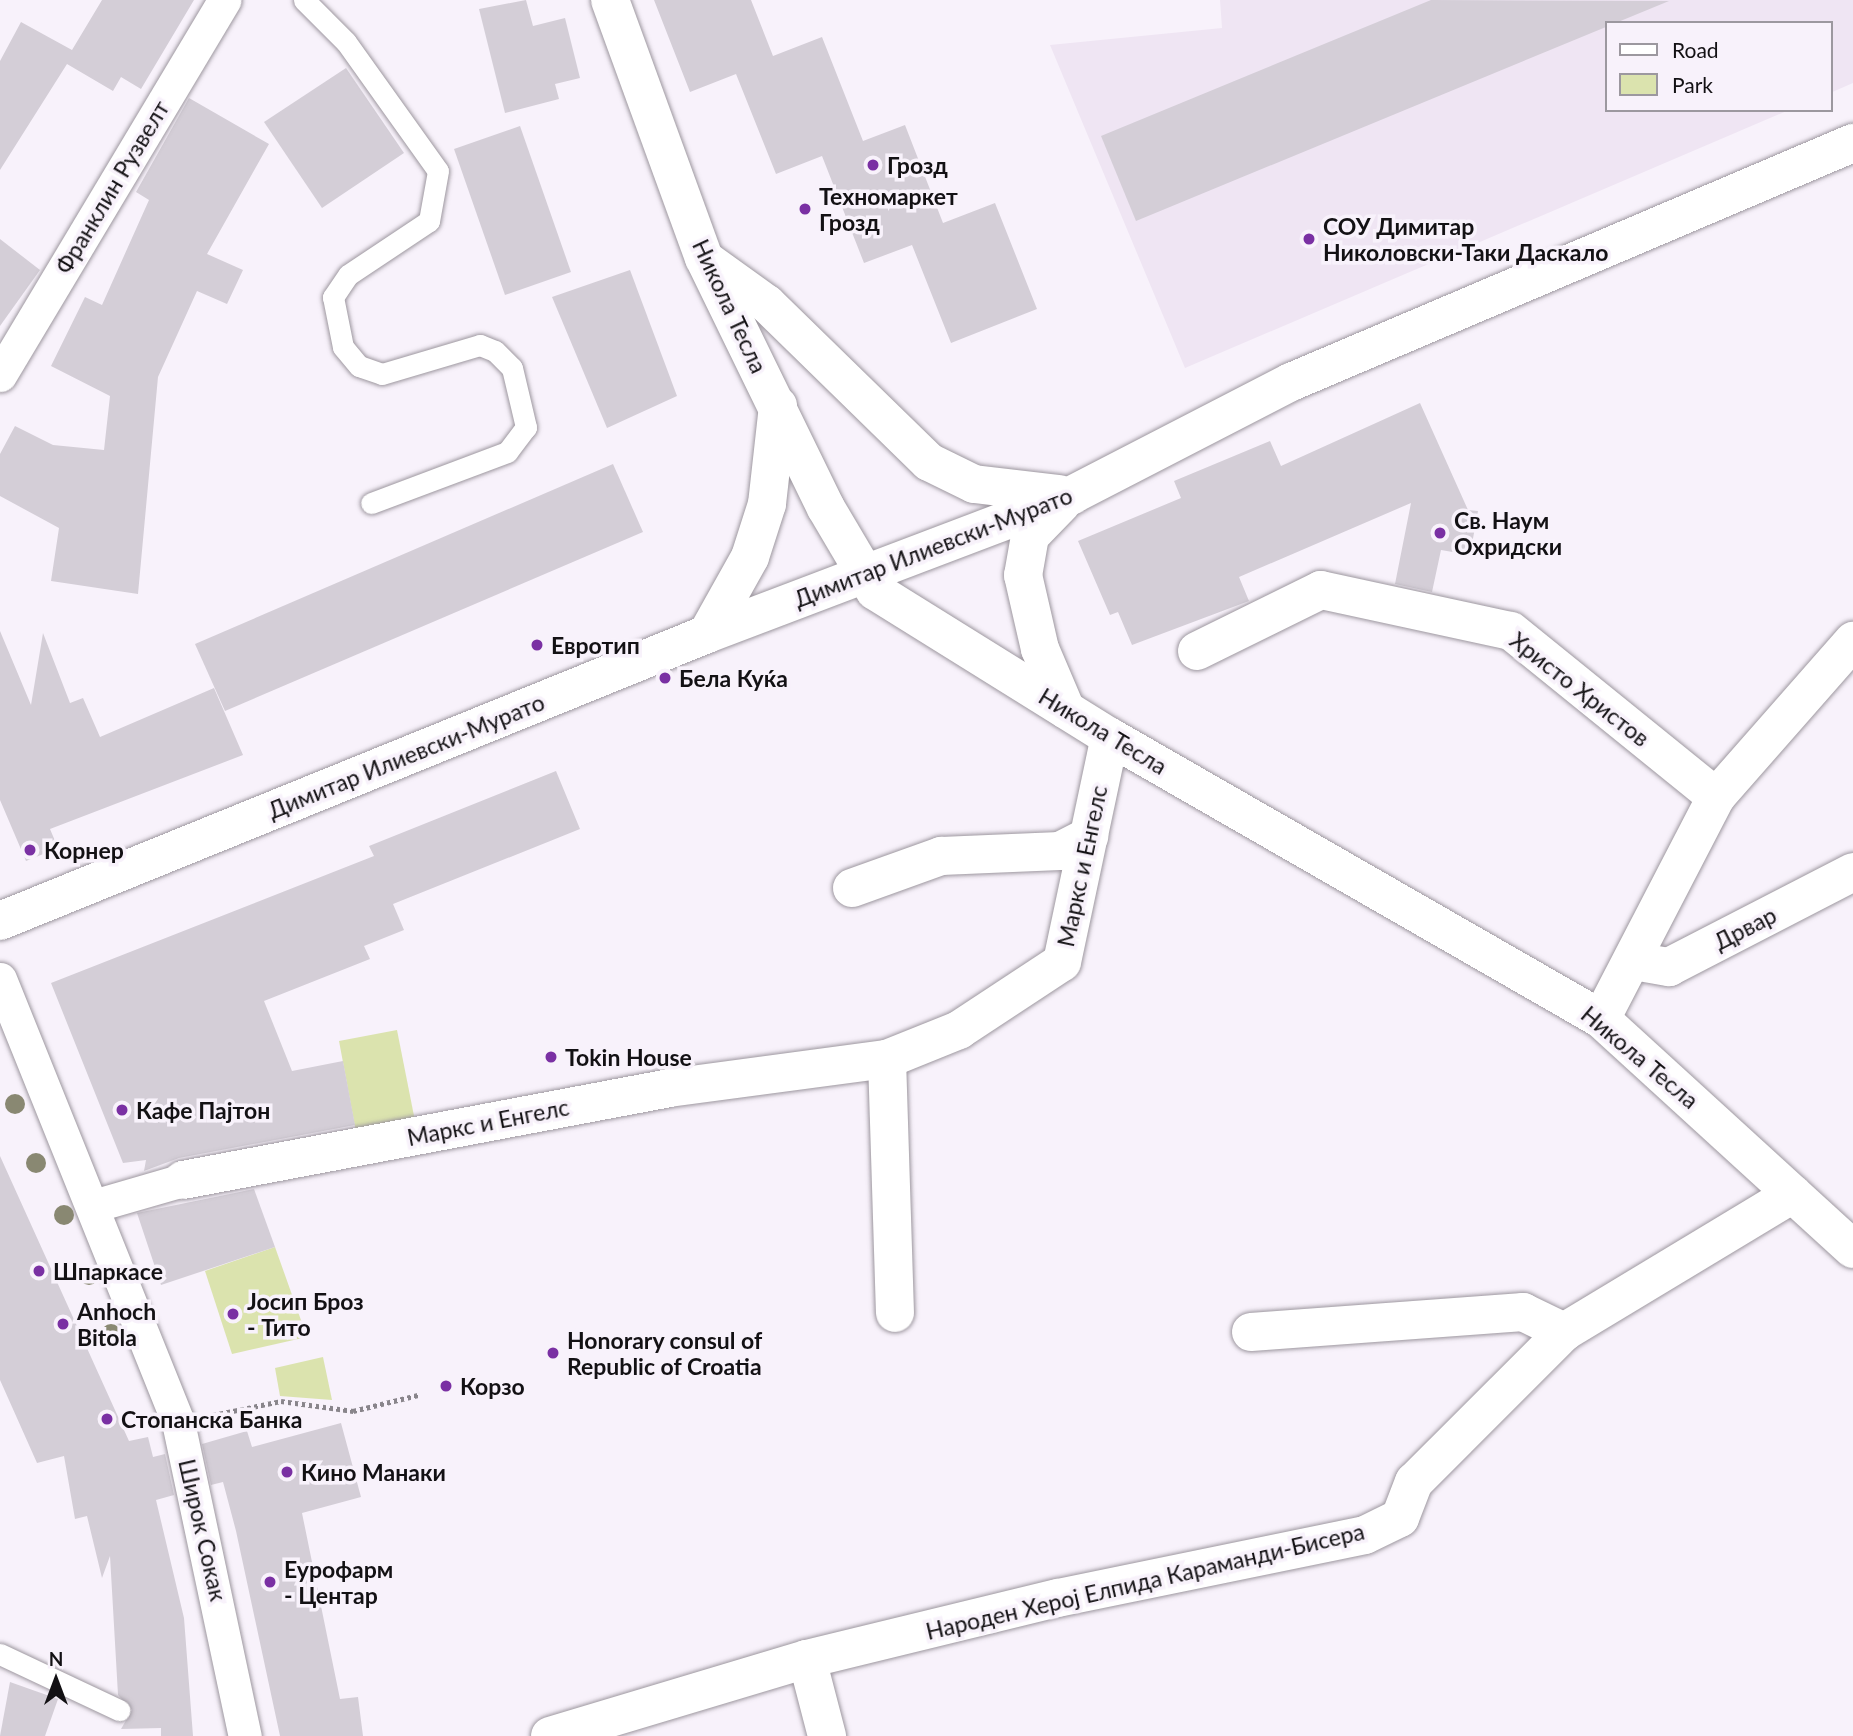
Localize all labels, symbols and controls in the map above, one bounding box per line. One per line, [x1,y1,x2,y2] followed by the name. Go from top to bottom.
[1604,21,1832,112] legend
[1672,37,1719,62] text: Road
[1672,72,1713,97] text: Park
[49,95,175,279] street label: Франклин Рузвелт
[887,151,948,179] place label: Грозд
[865,157,881,173] marker: Грозд
[819,182,958,236] place label: Техномаркет Грозд
[797,201,813,217] marker: Техномаркет Грозд
[1323,212,1608,266] place label: СОУ Димитар Николовски-Таки Даскало
[1301,231,1317,247] marker: СОУ Димитар Николовски-Таки Даскало
[687,235,773,377] street label: Никола Тесла
[790,481,1076,613] street label: Димитар Илиевски-Мурато
[1454,506,1562,560] place label: Св. Наум Охридски
[1432,525,1448,541] marker: Св. Наум Охридски
[1505,626,1655,752] street label: Христо Христов
[551,631,640,659] place label: Евротип
[529,637,545,653] marker: Евротип
[679,664,788,692] place label: Бела Куќа
[657,670,673,686] marker: Бела Куќа
[1034,682,1172,780] street label: Никола Тесла
[264,688,548,824] street label: Димитар Илиевски-Мурато
[1051,783,1113,949] street label: Маркс и Енгелс
[44,836,124,864] place label: Корнер
[22,842,38,858] marker: Корнер
[1709,901,1781,955] street label: Дрвар
[1576,1000,1704,1114] street label: Никола Тесла
[565,1043,692,1071] place label: Tokin House
[543,1049,559,1065] marker: Tokin House
[405,1093,571,1151] street label: Маркс и Енгелс
[136,1096,270,1124] place label: Кафе Пајтон
[114,1102,130,1118] marker: Кафе Пајтон
[53,1257,163,1285] place label: Шпаркасе
[31,1263,47,1279] marker: Шпаркасе
[247,1287,364,1341] place label: Јосип Броз - Тито
[77,1297,156,1351] place label: Anhoch Bitola
[225,1306,241,1322] marker: Јосип Броз - Тито
[55,1316,71,1332] marker: Anhoch Bitola
[567,1326,763,1380] place label: Honorary consul of Republic of Croatia
[545,1345,561,1361] marker: Honorary consul of Republic of Croatia
[460,1372,525,1400] place label: Корзо
[438,1378,454,1394] marker: Корзо
[121,1405,302,1433] place label: Стопанска Банка
[99,1411,115,1427] marker: Стопанска Банка
[173,1456,233,1604] street label: Широк Сокак
[301,1458,446,1486] place label: Кино Манаки
[279,1464,295,1480] marker: Кино Манаки
[923,1517,1367,1645] street label: Народен Херој Елпида Караманди-Бисера
[284,1555,393,1609] place label: Еурофарм - Центар
[262,1574,278,1590] marker: Еурофарм - Центар
[21,1645,91,1715] north arrow
[49,1647,63,1670] text: N

